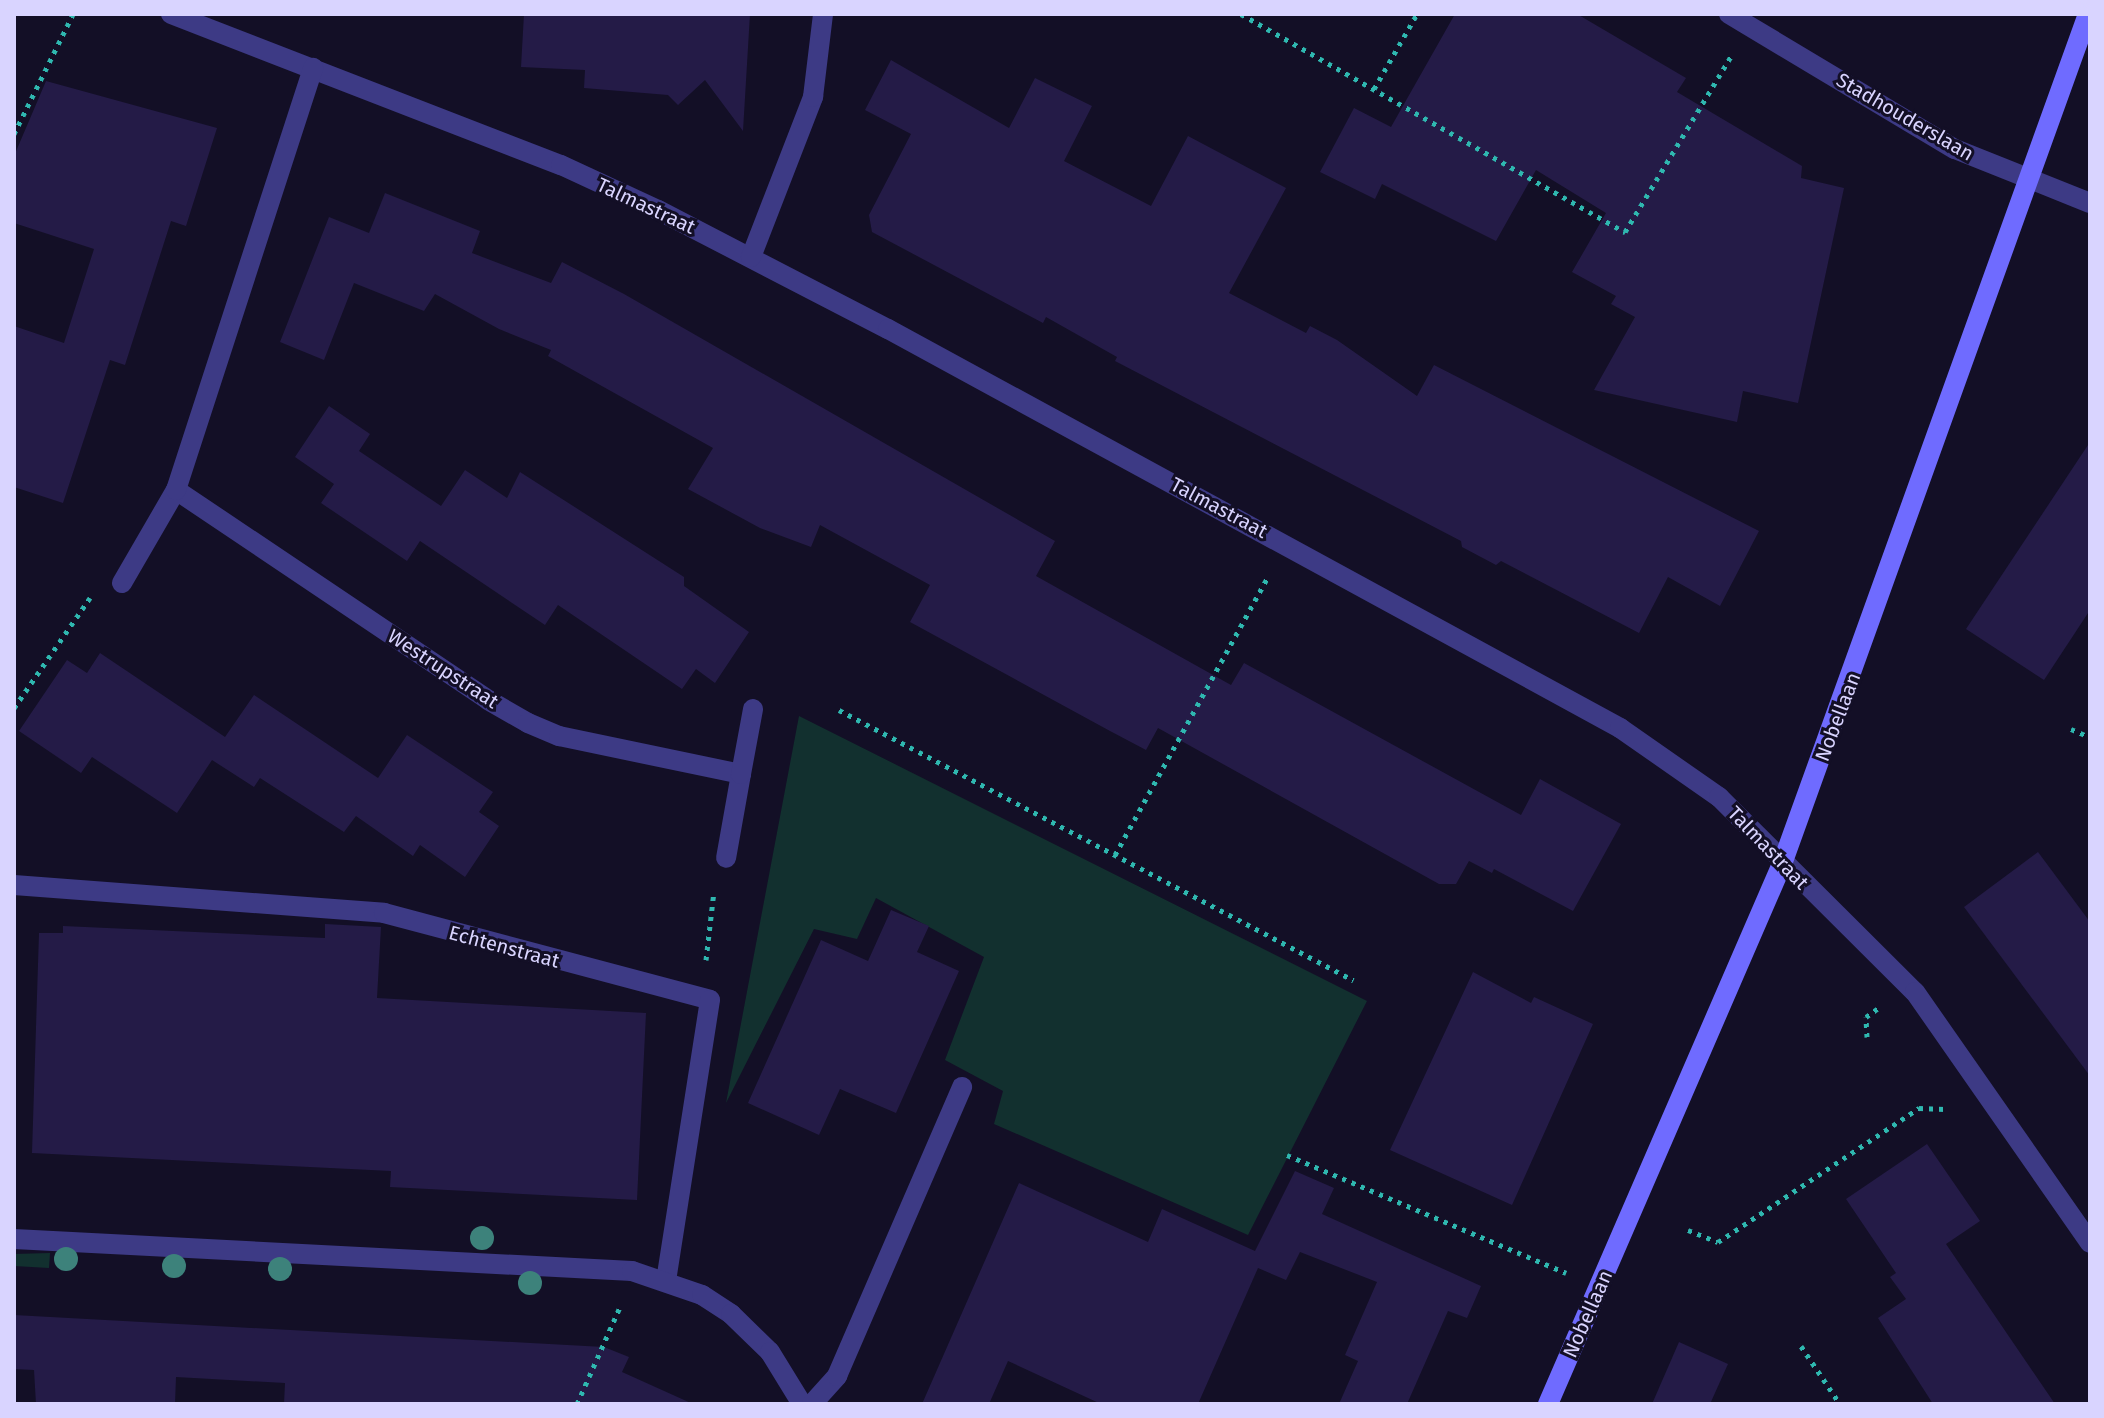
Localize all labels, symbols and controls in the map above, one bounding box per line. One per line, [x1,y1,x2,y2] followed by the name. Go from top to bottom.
[1832,68,1978,166] street label: Stadhouderslaan
[593,173,699,239] street label: Talmastraat
[1166,472,1272,544] street label: Talmastraat
[383,624,503,714] street label: Westrupstraat
[1810,669,1866,765] street label: Nobellaan
[1722,801,1814,895] street label: Talmastraat
[446,921,562,973] street label: Echtenstraat
[1558,1267,1618,1361] street label: Nobellaan

